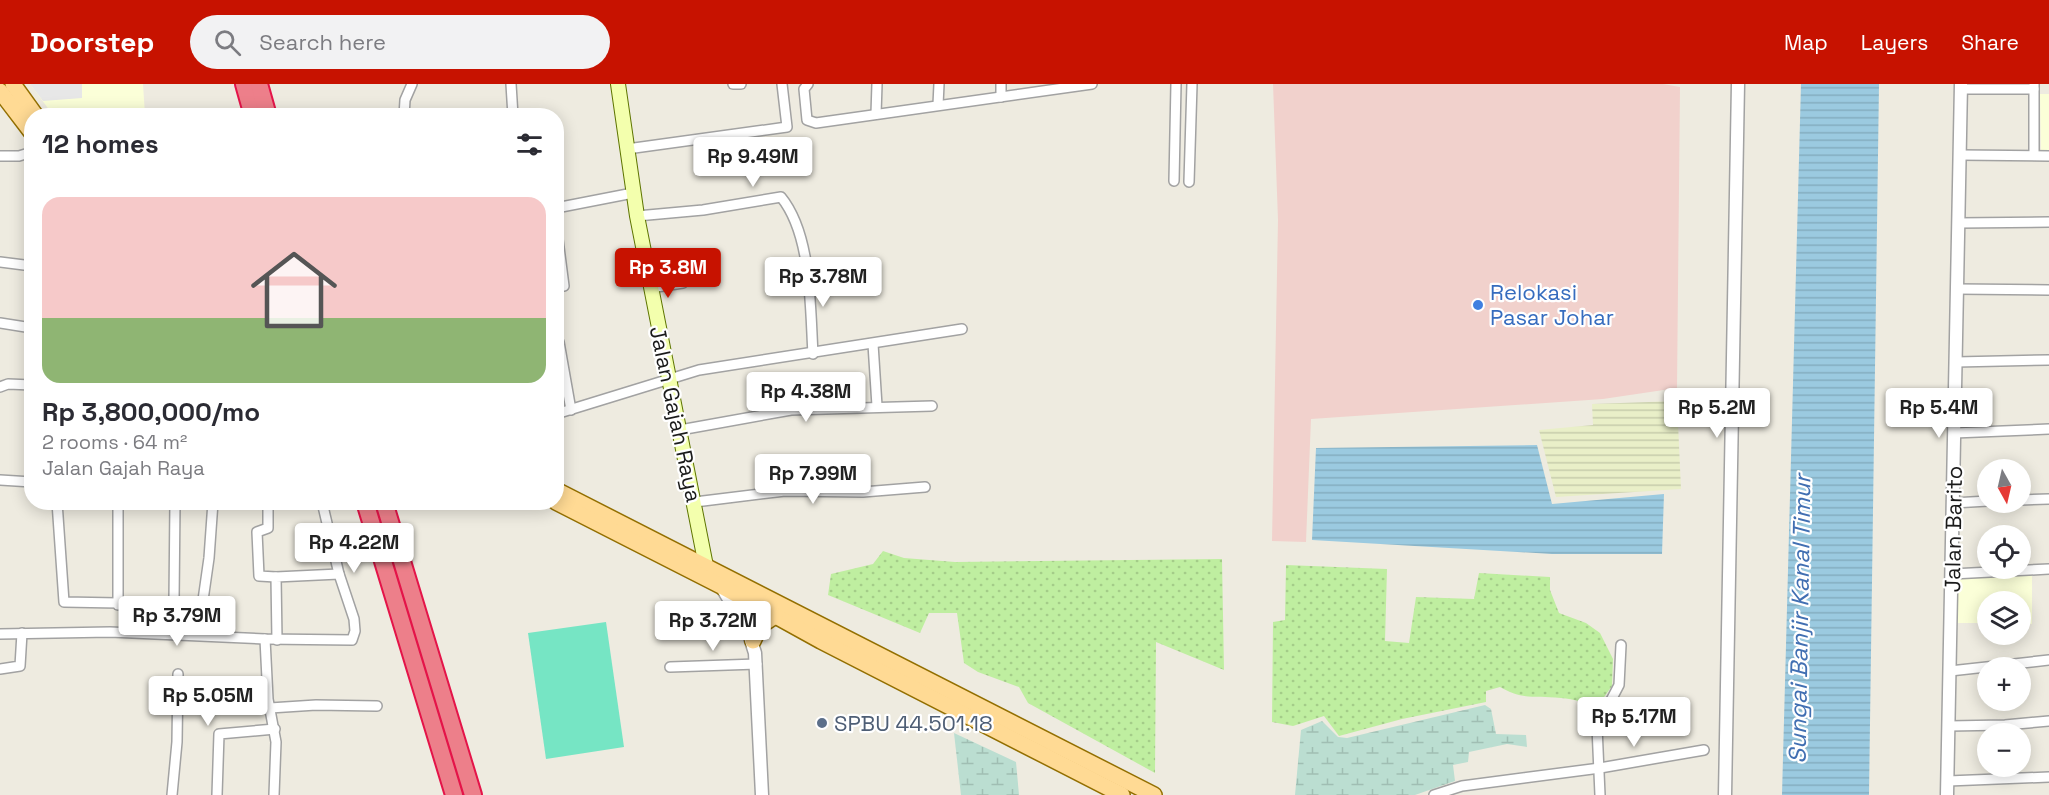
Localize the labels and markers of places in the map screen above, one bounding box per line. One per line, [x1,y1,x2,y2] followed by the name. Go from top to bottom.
[691,137,815,188] pin: Rp 9.49M
[613,248,723,299] pin: Rp 3.8M
[761,257,885,308] pin: Rp 3.78M
[1490,278,1614,331] place label: Relokasi Pasar Johar
[1471,298,1485,312] marker: Relokasi Pasar Johar
[744,372,868,423] pin: Rp 4.38M
[1662,388,1772,439] pin: Rp 5.2M
[1884,388,1994,439] pin: Rp 5.4M
[751,454,875,505] pin: Rp 7.99M
[292,523,416,574] pin: Rp 4.22M
[115,596,239,647] pin: Rp 3.79M
[651,601,775,652] pin: Rp 3.72M
[146,676,270,727] pin: Rp 5.05M
[1572,697,1696,748] pin: Rp 5.17M
[834,709,993,737] place label: SPBU 44.501.18
[815,716,829,730] marker: SPBU 44.501.18

